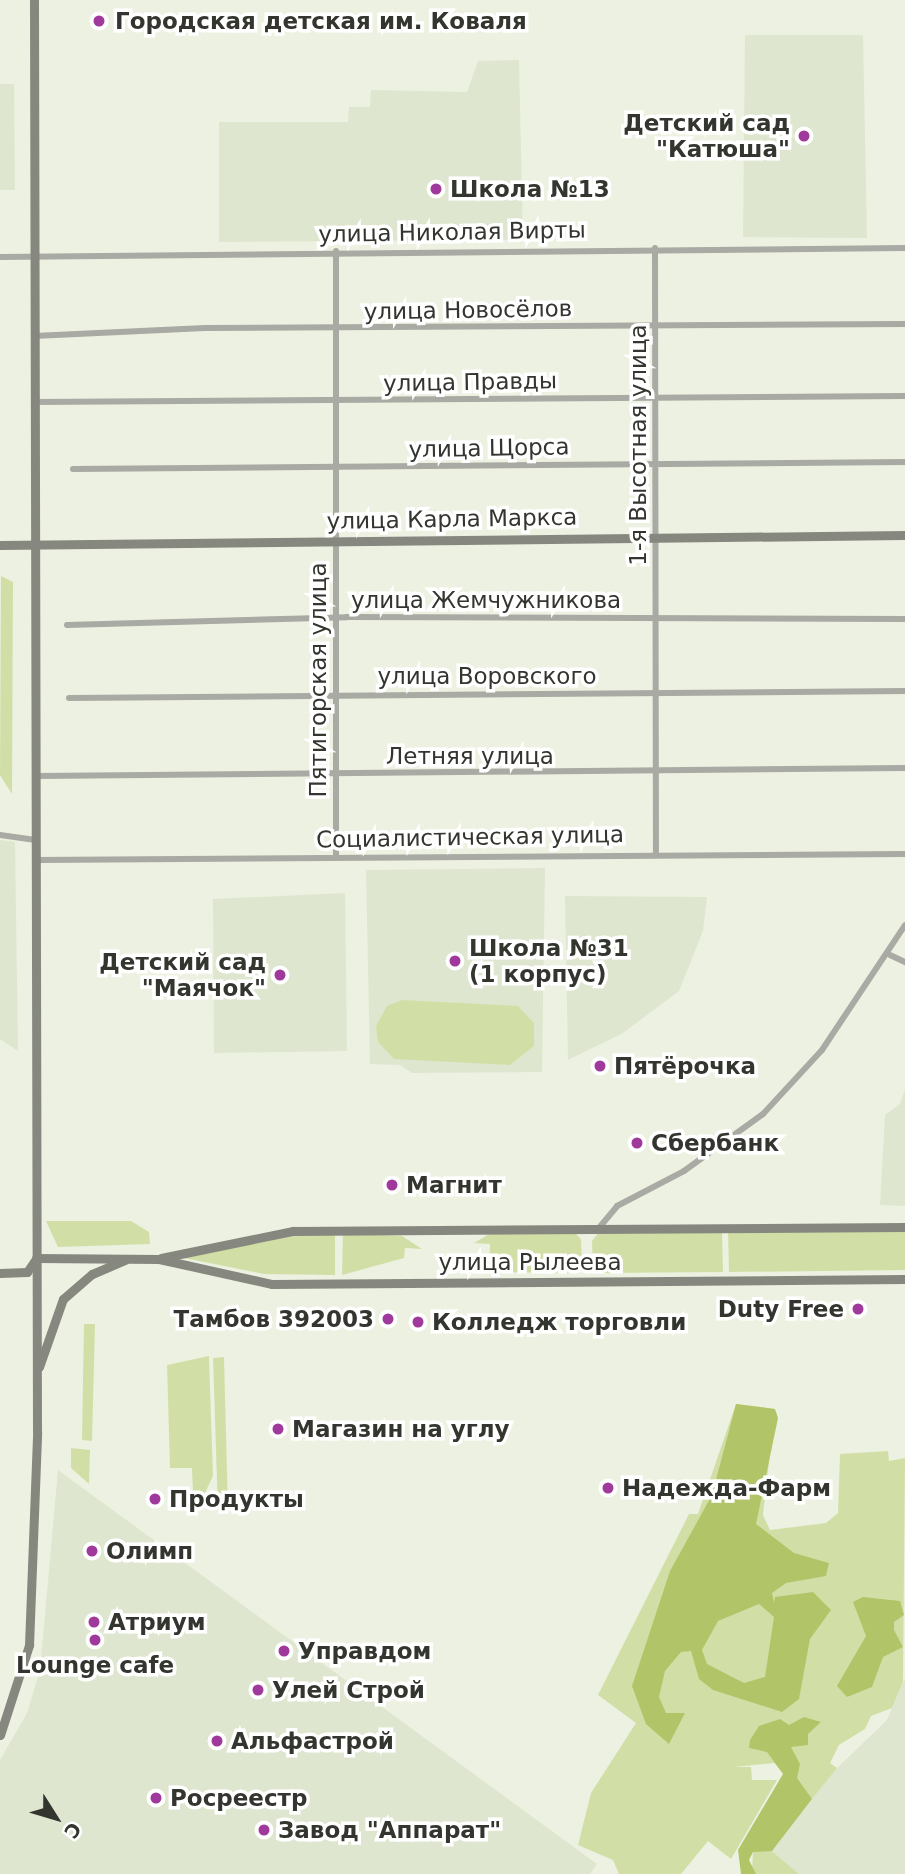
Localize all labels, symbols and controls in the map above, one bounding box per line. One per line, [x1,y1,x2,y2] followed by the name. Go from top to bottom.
[115,7,527,35] place label: Городская детская им. Коваля
[89,11,109,31] marker: Городская детская им. Коваля
[623,109,790,163] place label: Детский сад "Катюша"
[796,128,812,144] marker: Детский сад "Катюша"
[450,175,610,203] place label: Школа №13
[428,181,444,197] marker: Школа №13
[318,216,586,248] street label: улица Николая Вирты
[364,294,572,326] street label: улица Новосёлов
[624,324,652,566] street label: 1-я Высотная улица
[383,367,557,397] street label: улица Правды
[408,433,570,463] street label: улица Щорса
[326,503,578,535] street label: улица Карла Маркса
[304,562,332,798] street label: Пятигорская улица
[351,586,621,614] street label: улица Жемчужникова
[377,662,597,690] street label: улица Воровского
[386,742,554,770] street label: Летняя улица
[316,821,624,853] street label: Социалистическая улица
[469,934,629,988] place label: Школа №31 (1 корпус)
[99,948,266,1002] place label: Детский сад "Маячок"
[447,953,463,969] marker: Школа №31 (1 корпус)
[272,967,288,983] marker: Детский сад "Маячок"
[614,1052,756,1080] place label: Пятёрочка
[592,1058,608,1074] marker: Пятёрочка
[651,1129,779,1157] place label: Сбербанк
[629,1135,645,1151] marker: Сбербанк
[406,1171,502,1199] place label: Магнит
[384,1177,400,1193] marker: Магнит
[438,1248,622,1276] street label: улица Рылеева
[718,1295,844,1323] place label: Duty Free
[850,1301,866,1317] marker: Duty Free
[174,1305,374,1333] place label: Тамбов 392003
[432,1308,686,1336] place label: Колледж торговли
[380,1311,396,1327] marker: Тамбов 392003
[410,1314,426,1330] marker: Колледж торговли
[292,1415,510,1443] place label: Магазин на углу
[270,1421,286,1437] marker: Магазин на углу
[622,1474,831,1502] place label: Надежда-Фарм
[600,1480,616,1496] marker: Надежда-Фарм
[169,1485,304,1513] place label: Продукты
[147,1491,163,1507] marker: Продукты
[106,1537,193,1565] place label: Олимп
[84,1543,100,1559] marker: Олимп
[108,1608,206,1636] place label: Атриум
[86,1614,102,1630] marker: Атриум
[87,1632,103,1648] marker: Lounge cafe
[298,1637,431,1665] place label: Управдом
[276,1643,292,1659] marker: Управдом
[16,1651,174,1679] place label: Lounge cafe
[272,1676,425,1704] place label: Улей Строй
[250,1682,266,1698] marker: Улей Строй
[231,1727,394,1755] place label: Альфастрой
[209,1733,225,1749] marker: Альфастрой
[21,1783,91,1853] north arrow
[170,1784,307,1812] place label: Росреестр
[148,1790,164,1806] marker: Росреестр
[278,1816,501,1844] place label: Завод "Аппарат"
[60,1818,86,1843] text: С
[256,1822,272,1838] marker: Завод "Аппарат"

